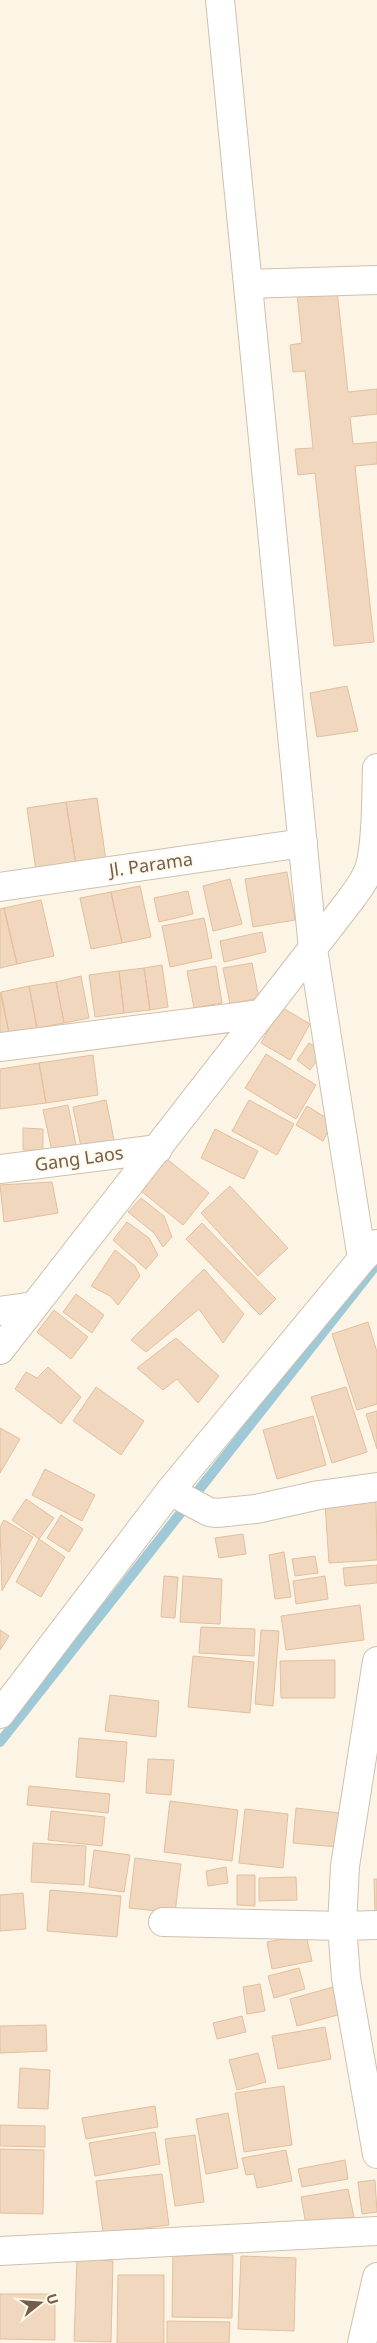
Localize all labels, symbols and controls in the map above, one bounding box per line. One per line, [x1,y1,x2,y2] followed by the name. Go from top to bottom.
[106,846,194,882] street label: Jl. Parama
[33,1140,125,1176] street label: Gang Laos
[15,2278,65,2328] north arrow
[42,2291,64,2307] text: U

